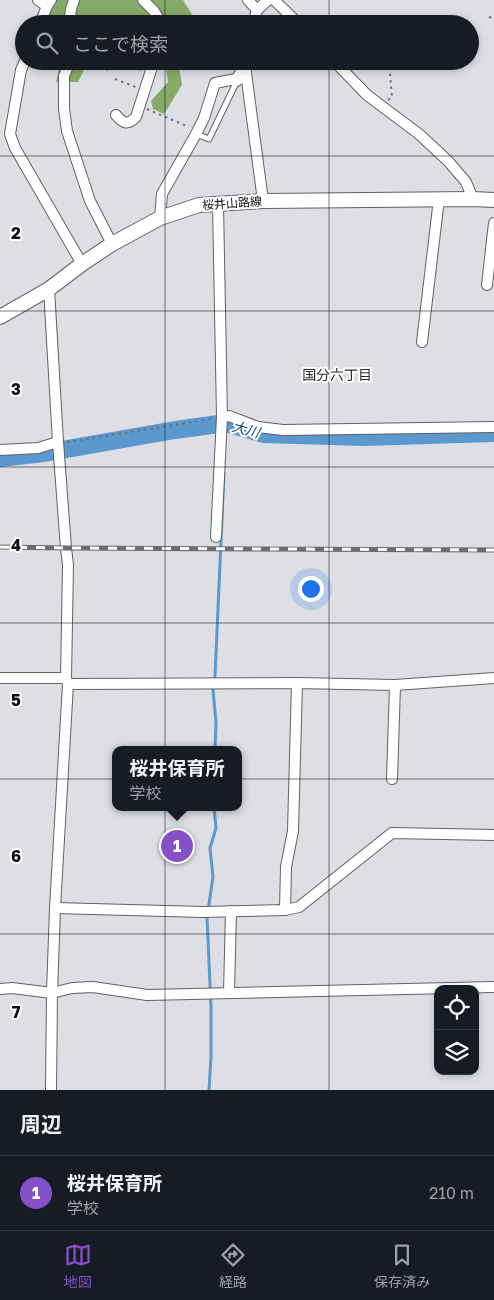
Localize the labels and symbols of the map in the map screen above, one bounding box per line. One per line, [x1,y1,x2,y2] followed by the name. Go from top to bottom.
[202,193,262,213] street label: 桜井山路線
[11,223,21,243] text: 2
[302,366,372,383] district label: 国分六丁目
[11,379,21,399] text: 3
[230,417,264,441] water label: 大川
[11,535,21,555] text: 4
[298,576,324,602] your location
[11,690,21,710] text: 5
[161,827,193,865] pin: 1
[11,846,21,866] text: 6
[12,1002,21,1022] text: 7

